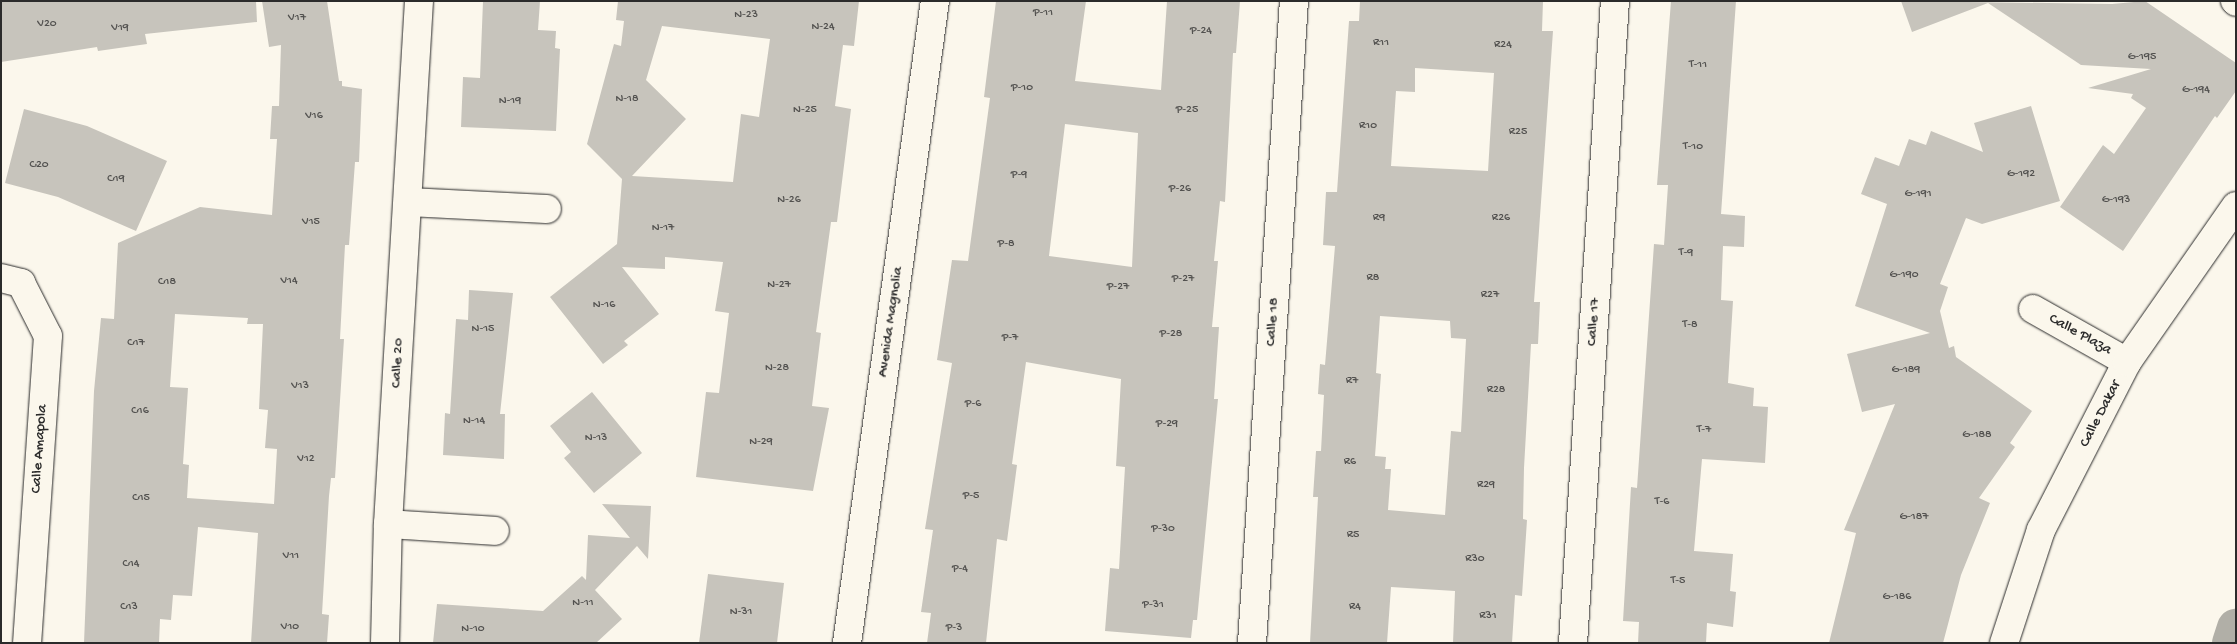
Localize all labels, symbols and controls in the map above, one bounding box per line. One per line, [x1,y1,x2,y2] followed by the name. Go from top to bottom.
[1033,7,1053,21] house number: P-11
[734,9,758,23] house number: N-23
[288,12,306,26] house number: V17
[37,18,57,32] house number: V20
[811,21,835,35] house number: N-24
[111,22,129,36] house number: V19
[1190,25,1212,39] house number: P-24
[1373,37,1389,51] house number: R11
[1494,39,1512,53] house number: R24
[2128,51,2156,65] house number: G-195
[1689,59,1707,73] house number: T-11
[1011,82,1033,96] house number: P-10
[2182,84,2210,98] house number: G-194
[615,93,639,107] house number: N-18
[499,95,521,109] house number: N-19
[793,104,817,118] house number: N-25
[1176,104,1198,118] house number: P-25
[305,110,323,124] house number: V16
[1359,120,1377,134] house number: R10
[1509,126,1527,140] house number: R25
[1683,141,1703,155] house number: T-10
[29,159,49,173] house number: C20
[2007,168,2035,182] house number: G-192
[1011,169,1027,183] house number: P-9
[107,173,125,187] house number: C19
[1169,183,1191,197] house number: P-26
[1904,188,1932,202] house number: G-191
[777,194,801,208] house number: N-26
[2102,194,2130,208] house number: G-193
[1373,212,1385,226] house number: R9
[1492,212,1510,226] house number: R26
[302,216,320,230] house number: V15
[652,222,674,236] house number: N-17
[998,238,1014,252] house number: P-8
[1679,247,1693,261] house number: T-9
[874,266,908,378] street label: Avenida Magnolia
[1889,269,1919,283] house number: G-190
[1367,272,1379,286] house number: R8
[1172,273,1194,287] house number: P-27
[280,275,298,289] house number: V14
[158,276,176,290] house number: C18
[767,279,791,293] house number: N-27
[1107,281,1129,295] house number: P-27
[1481,289,1499,303] house number: R27
[1262,297,1284,347] street label: Calle 18
[1583,297,1605,347] street label: Calle 17
[593,299,615,313] house number: N-16
[2045,310,2115,360] street label: Calle Plaza
[1683,319,1697,333] house number: T-8
[472,323,494,337] house number: N-15
[1160,328,1182,342] house number: P-28
[1002,332,1018,346] house number: P-7
[127,337,145,351] house number: C17
[388,337,408,389] street label: Calle 20
[765,362,789,376] house number: N-28
[1892,364,1920,378] house number: G-189
[1346,375,1358,389] house number: R7
[2076,377,2126,451] street label: Calle Dakar
[291,380,309,394] house number: V13
[1487,384,1505,398] house number: R28
[965,398,981,412] house number: P-6
[28,404,52,494] street label: Calle Amapola
[131,405,149,419] house number: C16
[463,415,485,429] house number: N-14
[1156,418,1178,432] house number: P-29
[1697,424,1711,438] house number: T-7
[1962,429,1992,443] house number: G-188
[585,432,607,446] house number: N-13
[749,436,773,450] house number: N-29
[297,453,315,467] house number: V12
[1344,456,1356,470] house number: R6
[1477,479,1495,493] house number: R29
[963,490,979,504] house number: P-5
[132,492,150,506] house number: C15
[1655,496,1669,510] house number: T-6
[1900,511,1928,525] house number: G-187
[1151,523,1175,537] house number: P-30
[1347,529,1359,543] house number: R5
[283,550,299,564] house number: V11
[1465,553,1485,567] house number: R30
[122,558,140,572] house number: C14
[952,563,968,577] house number: P-4
[1671,575,1685,589] house number: T-5
[1883,591,1911,605] house number: G-186
[572,597,594,611] house number: N-11
[1142,599,1164,613] house number: P-31
[120,601,138,615] house number: C13
[1349,601,1361,615] house number: R4
[730,606,752,620] house number: N-31
[1479,610,1497,624] house number: R31
[281,621,299,635] house number: V10
[946,622,962,636] house number: P-3
[461,623,485,637] house number: N-10

